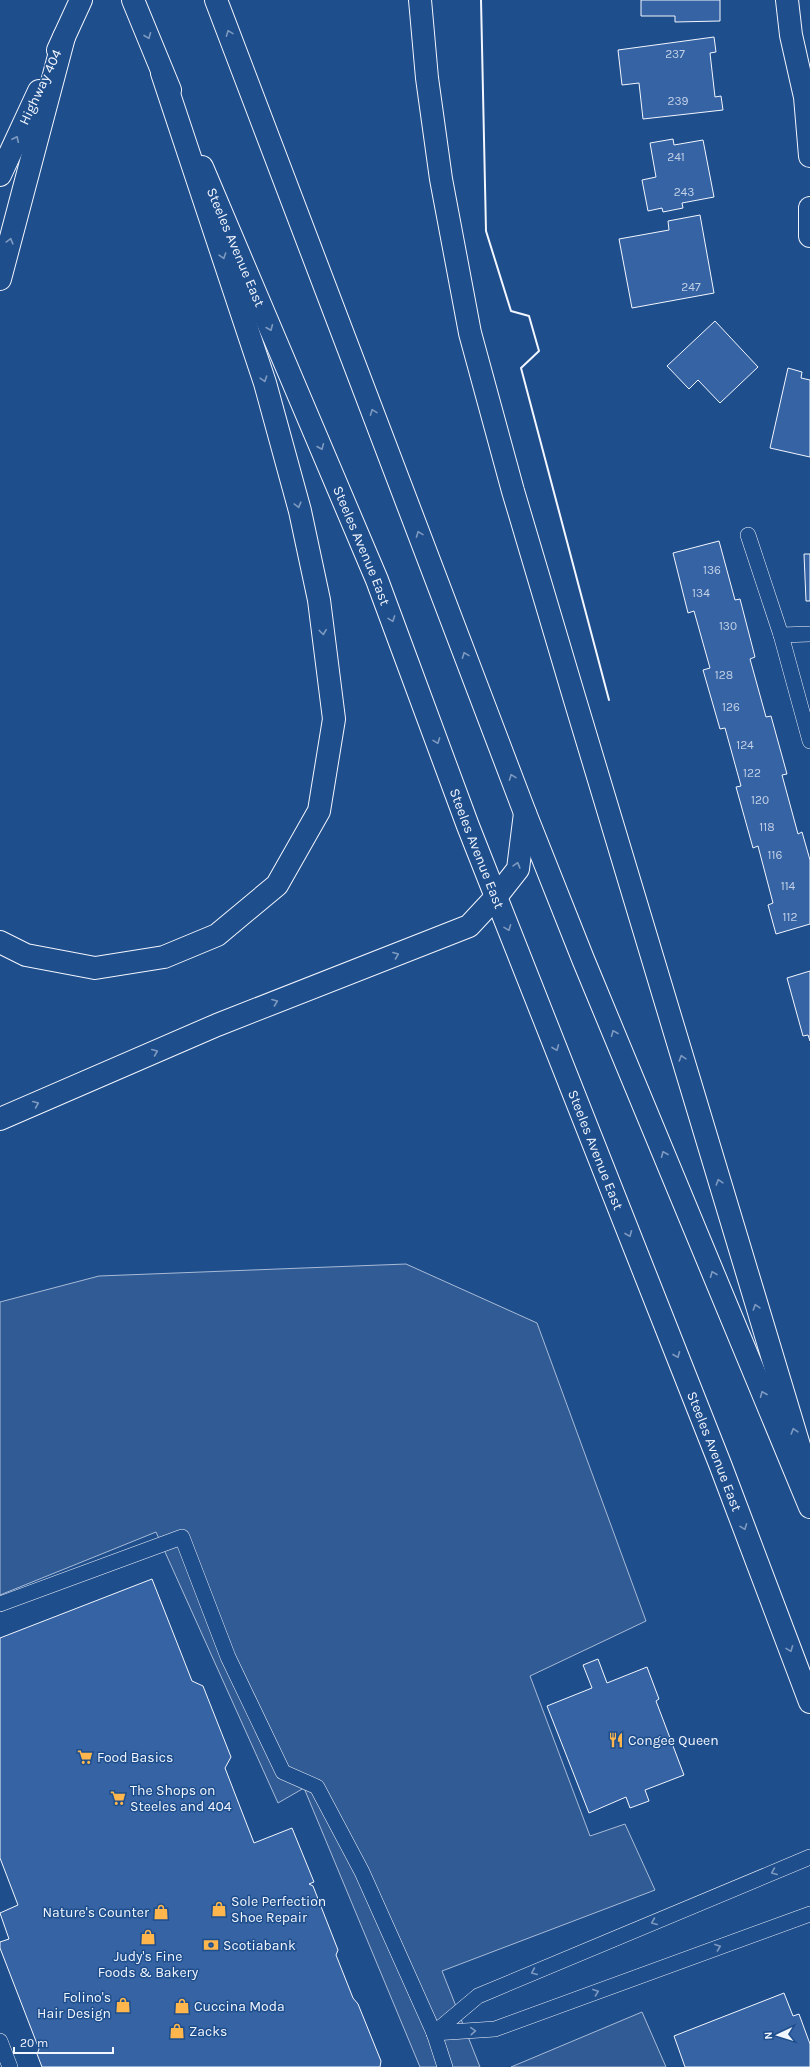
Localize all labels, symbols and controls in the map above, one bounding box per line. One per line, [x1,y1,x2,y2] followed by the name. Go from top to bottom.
[226,30,234,37] one-way arrow
[143,33,151,40] one-way arrow
[16,47,65,128] street label: Highway 404
[665,47,685,61] house number: 237
[667,94,689,108] house number: 239
[11,136,19,144] one-way arrow
[667,150,685,164] house number: 241
[203,185,268,309] street label: Steeles Avenue East
[674,185,694,199] house number: 243
[5,238,14,245] one-way arrow
[218,252,227,259] one-way arrow
[681,280,701,294] house number: 247
[266,324,274,331] one-way arrow
[259,375,268,382] one-way arrow
[370,409,378,416] one-way arrow
[316,443,324,451] one-way arrow
[329,484,394,608] street label: Steeles Avenue East
[293,501,302,508] one-way arrow
[416,530,424,537] one-way arrow
[703,563,721,577] house number: 136
[692,586,710,600] house number: 134
[387,616,395,623] one-way arrow
[719,619,737,633] house number: 130
[318,629,327,635] one-way arrow
[462,652,470,659] one-way arrow
[715,668,733,682] house number: 128
[722,700,740,714] house number: 126
[432,738,440,745] one-way arrow
[736,738,754,752] house number: 124
[743,766,761,780] house number: 122
[508,773,516,780] one-way arrow
[446,786,508,911] street label: Steeles Avenue East
[751,793,769,807] house number: 120
[759,820,775,834] house number: 118
[768,848,783,862] house number: 116
[512,862,521,869] one-way arrow
[781,879,796,893] house number: 114
[783,910,797,924] house number: 112
[503,924,511,931] one-way arrow
[393,951,400,959] one-way arrow
[272,999,279,1007] one-way arrow
[610,1030,618,1037] one-way arrow
[551,1045,559,1052] one-way arrow
[151,1049,158,1057] one-way arrow
[678,1055,687,1062] one-way arrow
[564,1088,627,1212] street label: Steeles Avenue East
[31,1101,39,1109] one-way arrow
[660,1150,668,1157] one-way arrow
[715,1179,724,1186] one-way arrow
[625,1231,633,1238] one-way arrow
[710,1270,718,1277] one-way arrow
[752,1304,761,1311] one-way arrow
[672,1351,680,1359] one-way arrow
[683,1389,745,1514] street label: Steeles Avenue East
[760,1390,768,1398] one-way arrow
[791,1428,799,1435] one-way arrow
[739,1523,747,1530] one-way arrow
[785,1645,793,1652] one-way arrow
[607,1731,625,1749] restaurant icon: Congee Queen
[628,1732,719,1749] place label: Congee Queen
[76,1748,94,1766] supermarket icon: Food Basics
[97,1749,173,1766] place label: Food Basics
[130,1782,232,1815] place label: The Shops on Steeles and 404
[109,1789,127,1807] supermarket icon: The Shops on Steeles and 404
[771,1868,778,1876] one-way arrow
[231,1893,326,1926] place label: Sole Perfection Shoe Repair
[210,1900,228,1918] shop icon: Sole Perfection Shoe Repair
[152,1903,170,1921] shop icon: Nature's Counter
[42,1904,150,1921] place label: Nature's Counter
[651,1918,658,1926] one-way arrow
[139,1928,157,1946] shop icon: Judy's Fine Foods & Bakery
[202,1936,220,1954] bank icon: Scotiabank
[223,1937,296,1954] place label: Scotiabank
[714,1944,721,1952] one-way arrow
[98,1948,199,1981] place label: Judy's Fine Foods & Bakery
[531,1968,538,1976] one-way arrow
[37,1989,111,2022] place label: Folino's Hair Design
[592,1989,599,1997] one-way arrow
[114,1996,132,2014] shop icon: Folino's Hair Design
[173,1997,191,2015] shop icon: Cuccina Moda
[194,1998,285,2015] place label: Cuccina Moda
[758,2015,798,2055] north arrow
[168,2022,186,2040] shop icon: Zacks
[189,2023,227,2040] place label: Zacks
[470,2026,476,2035] one-way arrow
[14,2029,113,2055] scale bar
[762,2031,775,2040] text: N
[20,2036,48,2050] text: 20 m

